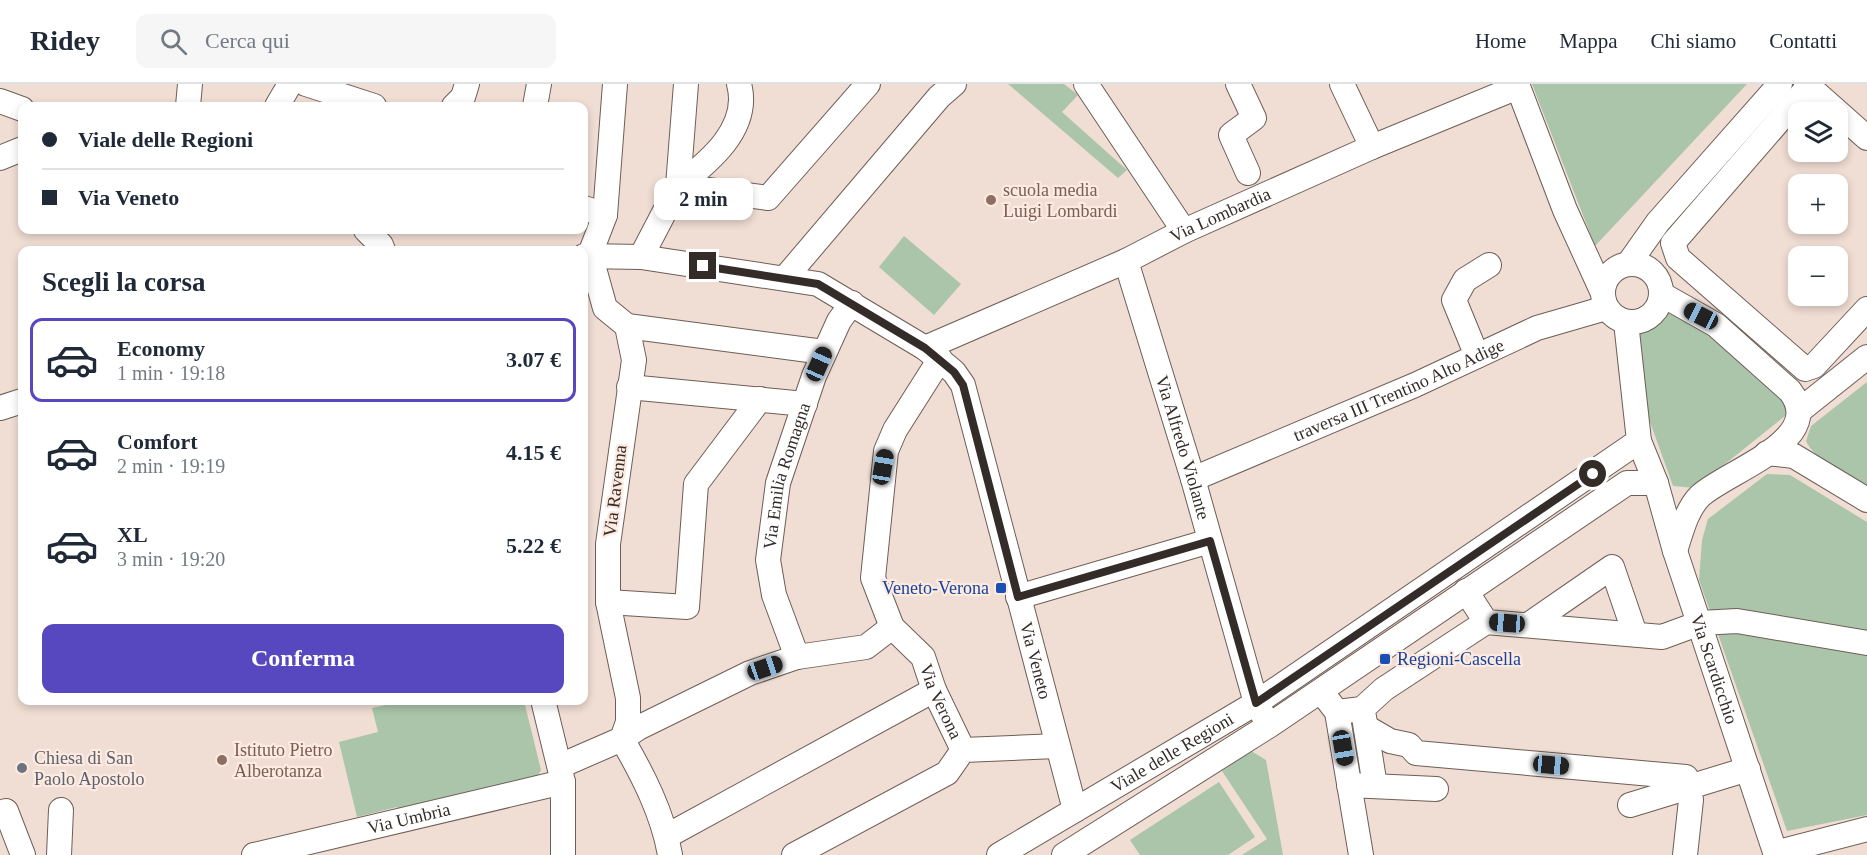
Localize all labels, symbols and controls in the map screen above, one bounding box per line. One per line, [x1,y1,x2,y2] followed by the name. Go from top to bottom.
[136,14,556,68] search box
[30,25,100,56] text: Ridey
[157,25,190,58] icon: search
[205,28,290,53] text: Cerca qui
[1475,29,1526,53] text: Home
[1559,29,1618,53] text: Mappa
[1651,29,1736,53] text: Chi siamo
[1769,29,1837,53] text: Contatti
[1788,102,1848,306] map controls
[1788,102,1848,162] button: layers
[78,127,253,152] text: Viale delle Regioni
[1788,174,1848,234] button: +
[654,179,752,221] callout: 2 min
[1003,180,1117,221] place label: scuola media Luigi Lombardi
[1166,184,1274,247] street label: Via Lombardia
[78,185,179,210] text: Via Veneto
[679,188,728,210] text: 2 min
[984,193,998,207] marker: scuola media Luigi Lombardi
[1788,246,1848,306] button: −
[689,252,716,279] route end
[42,267,205,297] text: Scegli la corsa
[1681,300,1721,332] car
[45,333,99,387] icon: car
[1290,335,1507,445] street label: traversa III Trentino Alto Adige
[117,336,205,361] text: Economy
[803,344,835,384] car
[506,347,561,372] text: 3.07 €
[117,362,225,384] text: 1 min · 19:18
[1152,373,1214,522] street label: Via Alfredo Violante
[759,400,814,551] street label: Via Emilia Romagna
[45,426,99,480] icon: car
[117,429,198,454] text: Comfort
[506,440,561,465] text: 4.15 €
[599,444,631,538] street label: Via Ravenna
[871,448,895,486] car
[117,455,225,477] text: 2 min · 19:19
[1579,460,1606,487] route start
[45,519,99,573] icon: car
[117,522,148,547] text: XL
[506,533,561,558] text: 5.22 €
[117,548,225,570] text: 3 min · 19:20
[882,578,989,598] place label: Veneto-Verona
[994,581,1008,595] marker: Veneto-Verona
[1687,612,1742,727] street label: Via Scardicchio
[1488,613,1526,633] car
[1016,620,1055,701] street label: Via Veneto
[42,624,564,693] button: Conferma
[1397,649,1521,669] place label: Regioni-Cascella
[1378,652,1392,666] marker: Regioni-Cascella
[745,654,785,682] car
[916,661,966,742] street label: Via Verona
[1107,709,1237,797] street label: Viale delle Regioni
[1331,729,1355,767] car
[234,740,333,781] place label: Istituto Pietro Alberotanza
[34,748,145,789] place label: Chiesa di San Paolo Apostolo
[215,753,229,767] marker: Istituto Pietro Alberotanza
[1532,754,1570,776] car
[15,761,29,775] marker: Chiesa di San Paolo Apostolo
[365,799,452,838] street label: Via Umbria

